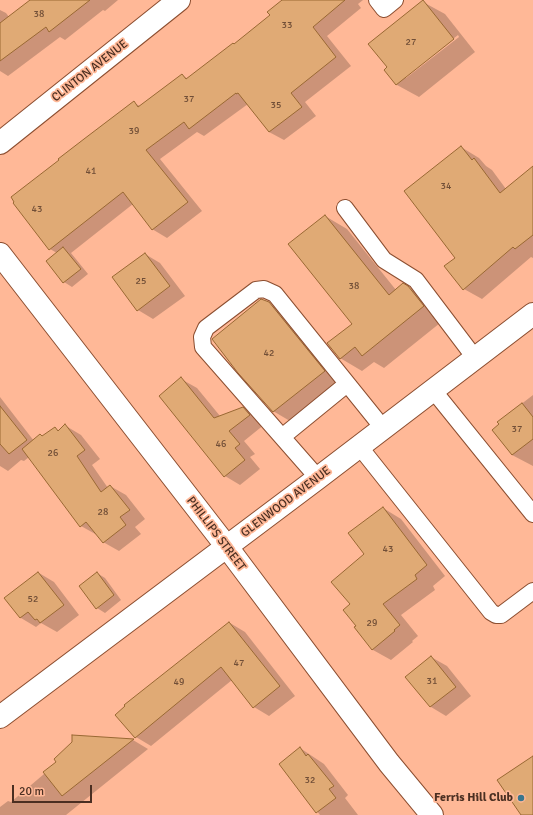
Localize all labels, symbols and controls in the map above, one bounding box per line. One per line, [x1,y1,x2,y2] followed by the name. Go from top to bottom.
[34,8,44,20] house number: 38
[282,19,292,31] house number: 33
[406,36,416,48] house number: 27
[49,37,131,105] street label: CLINTON AVENUE
[184,93,194,105] house number: 37
[271,99,281,111] house number: 35
[129,125,139,137] house number: 39
[86,165,96,177] house number: 41
[441,180,451,192] house number: 34
[32,203,42,215] house number: 43
[136,275,146,287] house number: 25
[349,280,359,292] house number: 38
[264,347,274,359] house number: 42
[512,423,522,435] house number: 37
[216,438,226,450] house number: 46
[48,447,58,459] house number: 26
[238,464,334,540] street label: GLENWOOD AVENUE
[183,494,249,574] street label: PHILLIPS STREET
[98,506,108,518] house number: 28
[383,543,393,555] house number: 43
[28,593,38,605] house number: 52
[367,617,377,629] house number: 29
[234,657,244,669] house number: 47
[427,675,437,687] house number: 31
[174,676,184,688] house number: 49
[305,774,315,786] house number: 32
[14,777,94,803] scale bar
[19,784,44,799] text: 20 m
[434,791,513,805] place label: Ferris Hill Club
[516,793,526,803] marker: Ferris Hill Club

